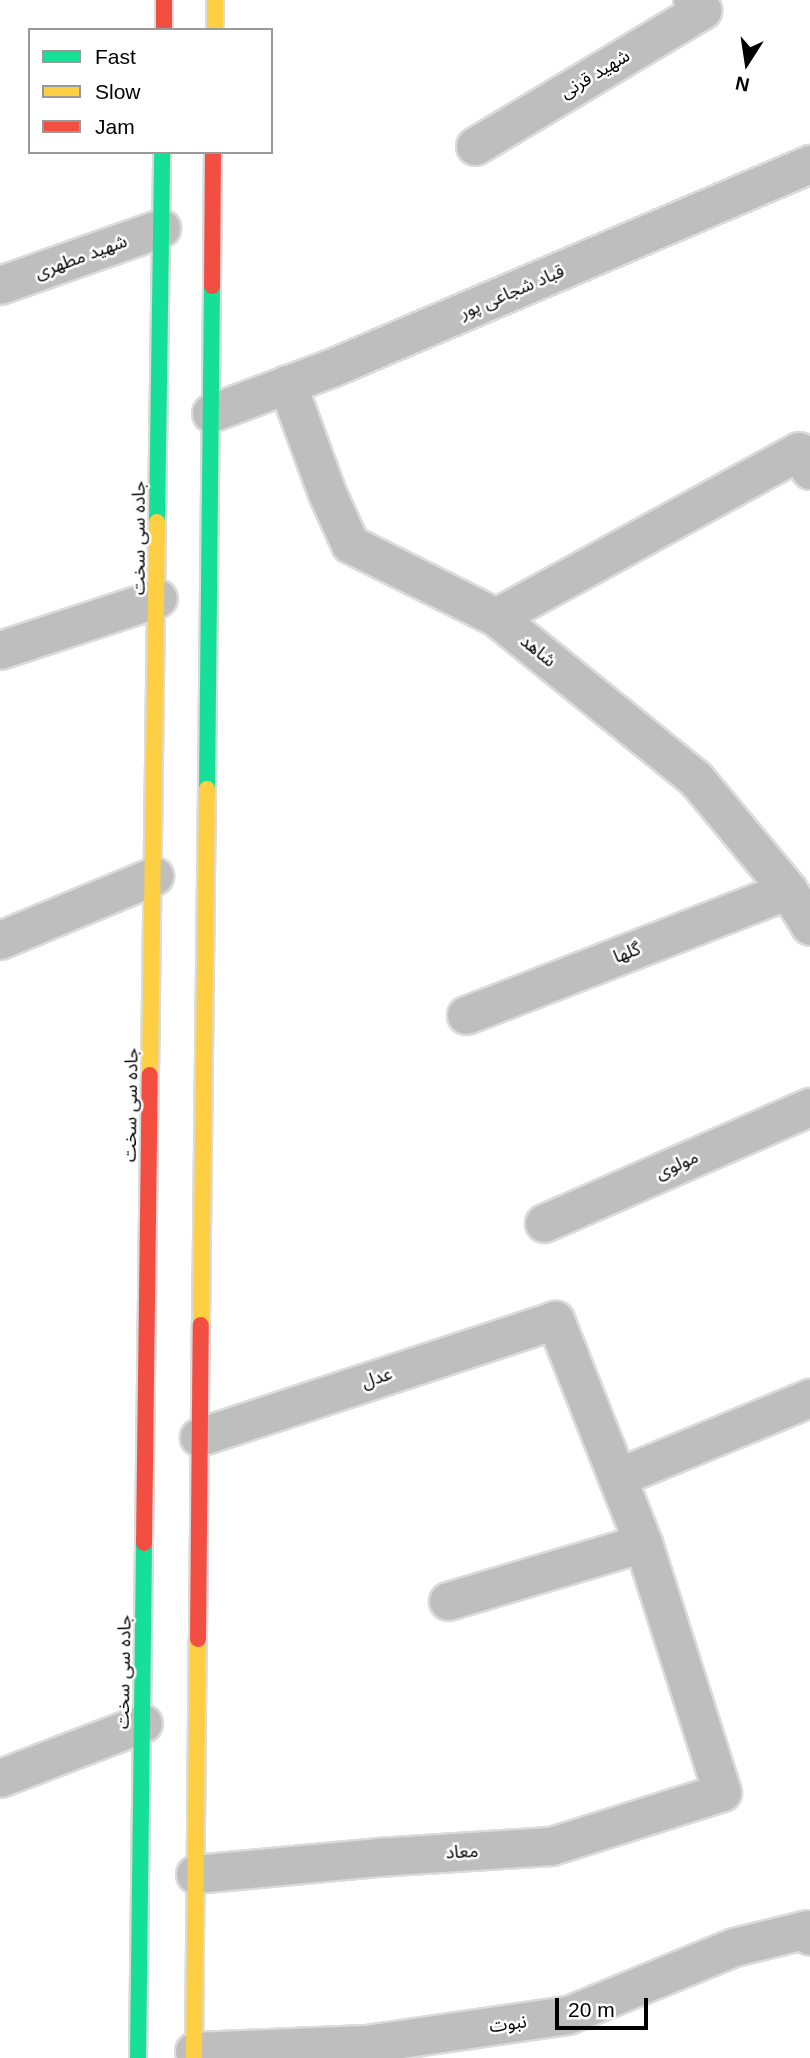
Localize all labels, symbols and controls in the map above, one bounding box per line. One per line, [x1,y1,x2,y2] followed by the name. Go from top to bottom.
[28,28,273,154] legend
[712,28,782,98] north arrow
[95,45,136,68] text: Fast
[556,45,634,103] street label: شهید قرنی
[734,72,751,96] text: N
[95,80,141,103] text: Slow
[95,115,135,138] text: Jam
[32,230,130,284] street label: شهید مطهری
[456,260,568,324] street label: قباد شجاعی پور
[128,481,150,595] street label: جاده سی سخت
[516,630,560,672] street label: شاهد
[610,938,644,968] street label: گلها
[119,1048,143,1162] street label: جاده سی سخت
[652,1146,702,1184] street label: مولوی
[359,1363,395,1393] street label: عدل
[112,1615,136,1729] street label: جاده سی سخت
[445,1840,479,1864] street label: معاد
[558,1984,651,2028] scale bar
[568,1998,615,2021] text: 20 m
[488,2011,528,2037] street label: نبوت

